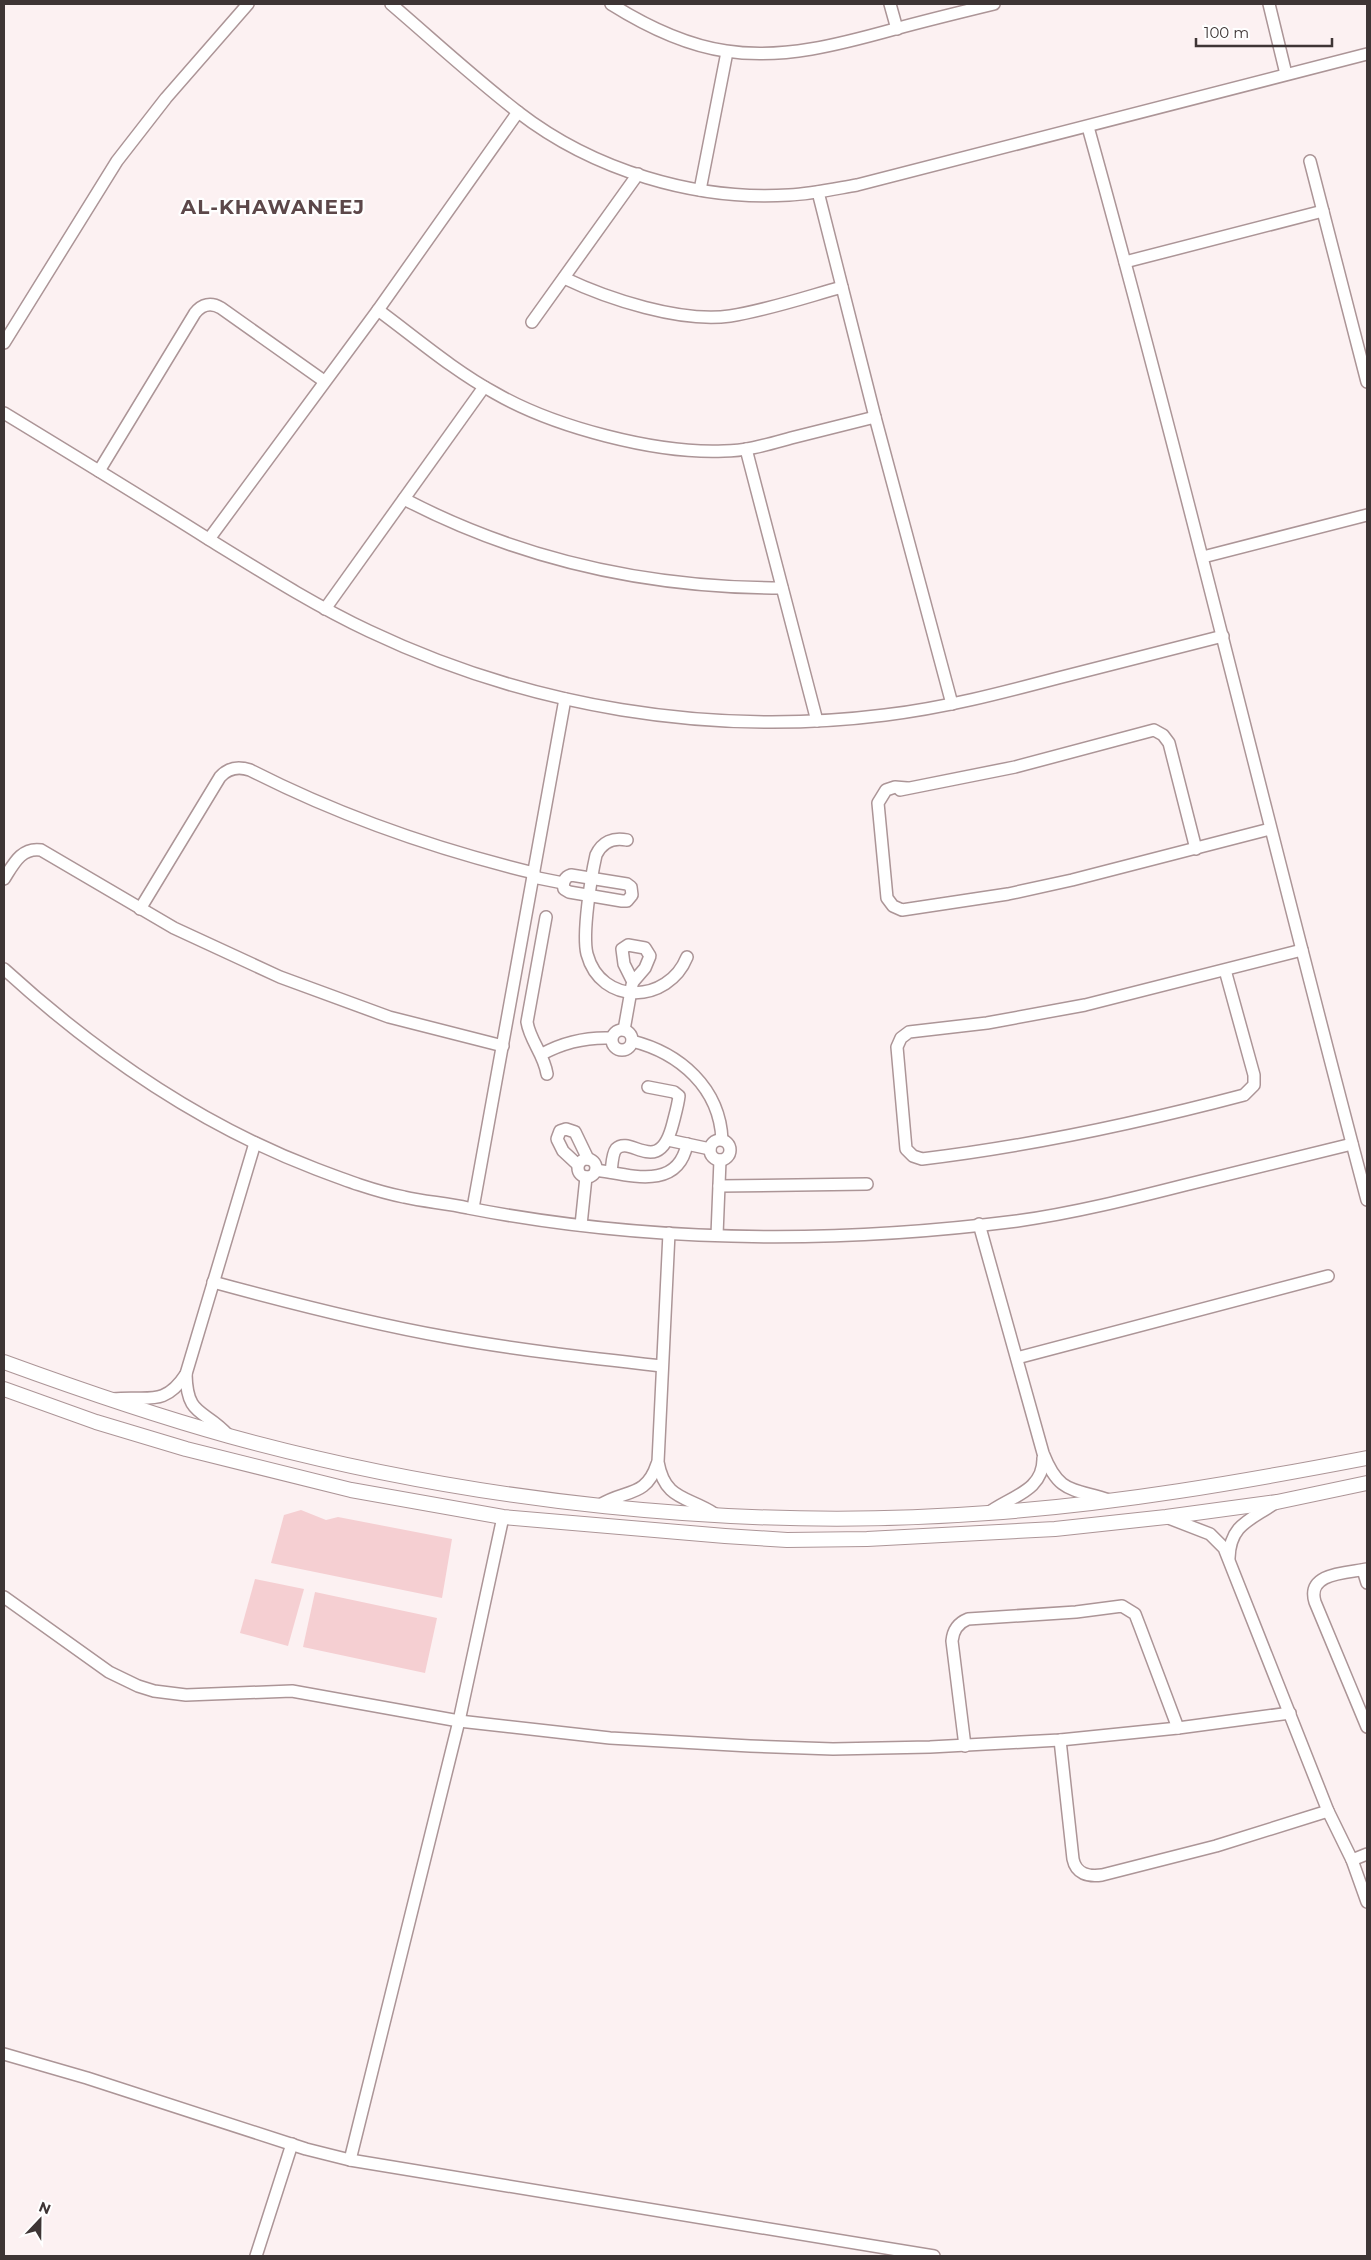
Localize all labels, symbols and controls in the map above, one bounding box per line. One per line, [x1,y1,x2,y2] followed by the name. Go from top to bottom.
[1196,15,1332,47] scale bar
[1204,23,1249,42] text: 100 m
[180,195,365,219] district label: AL-KHAWANEEJ
[15,2195,65,2245] north arrow
[36,2197,53,2218] text: N

